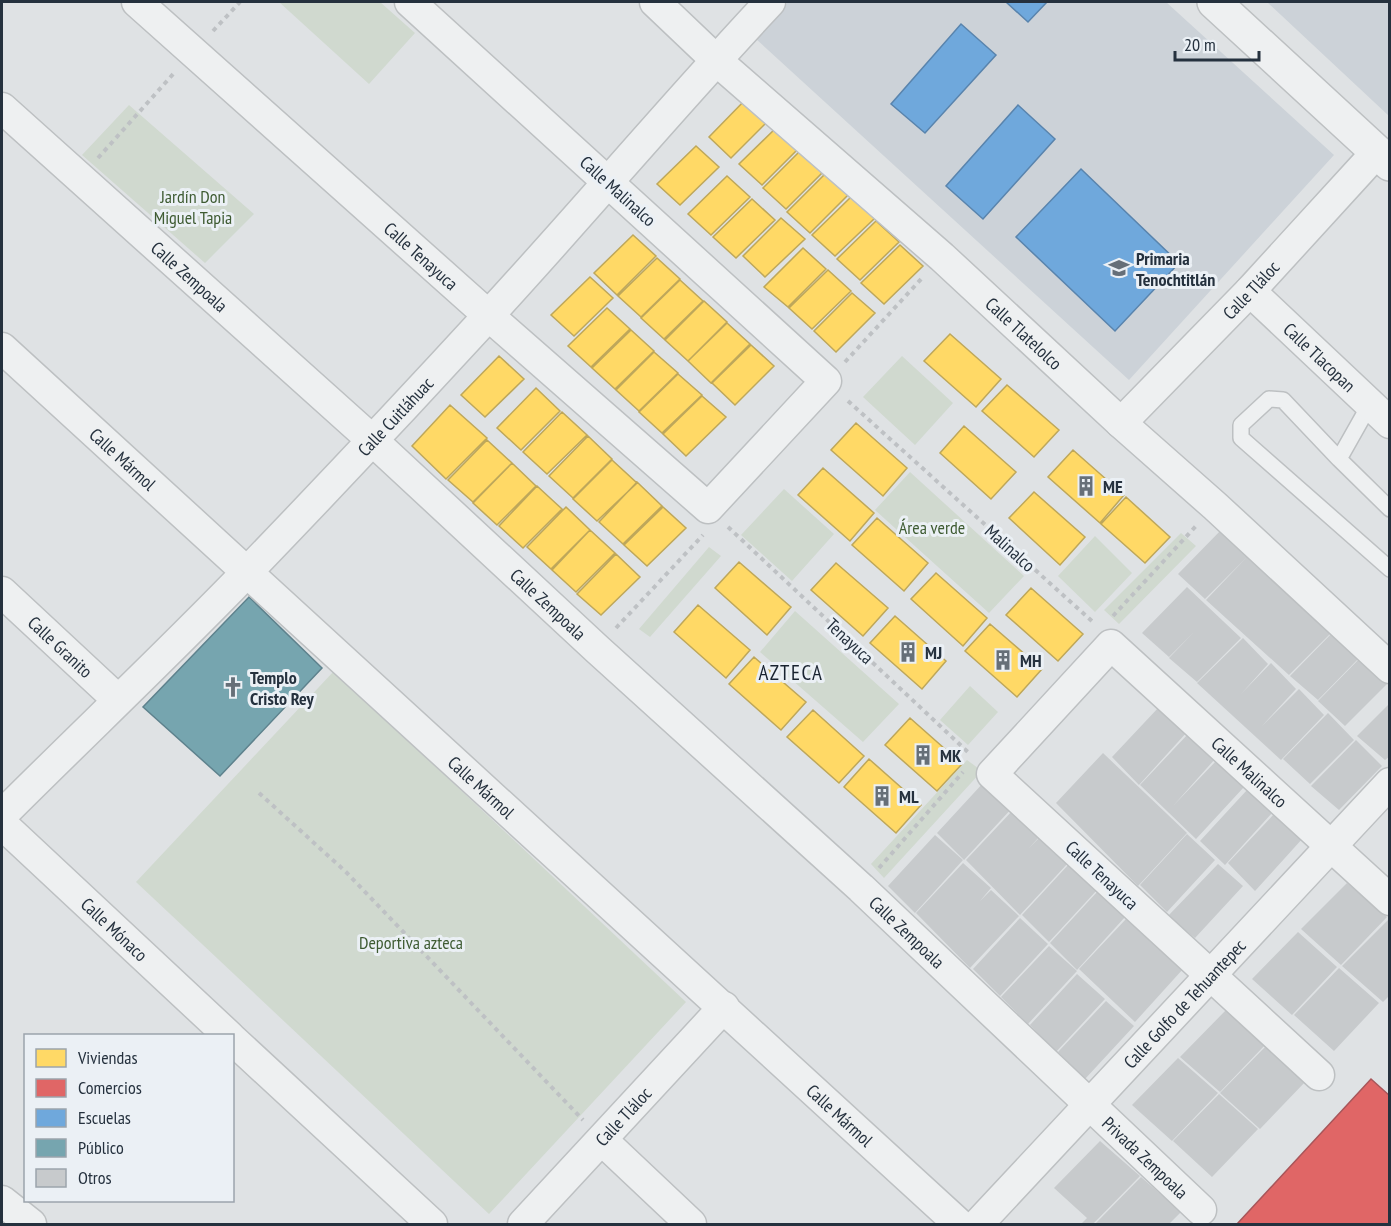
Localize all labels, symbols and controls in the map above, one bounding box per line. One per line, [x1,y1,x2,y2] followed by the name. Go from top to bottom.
[1175,24,1259,62] scale bar
[1184,33,1216,56] text: 20 m
[575,151,661,231] street label: Calle Malinalco
[154,185,232,229] park label: Jardín Don Miguel Tapia
[380,217,463,295] street label: Calle Tenayuca
[146,236,233,317] street label: Calle Zempoala
[1136,247,1215,291] place label: Primaria Tenochtitlán
[1218,255,1284,324] street label: Calle Tláloc
[1107,256,1131,280] school or university icon: Primaria Tenochtitlán
[981,292,1067,374] street label: Calle Tlatelolco
[1279,317,1361,396] street label: Calle Tlacopan
[352,371,438,461] street label: Calle Cuitláhuac
[85,422,162,496] street label: Calle Mármol
[1074,474,1098,498] building icon: ME
[1103,475,1123,498] place label: ME
[899,516,965,539] park label: Área verde
[980,519,1040,577] street label: Malinalco
[506,563,591,645] street label: Calle Zempoala
[23,611,98,682] street label: Calle Granito
[821,613,879,669] street label: Tenayuca
[896,640,920,664] building icon: MJ
[925,641,942,664] place label: MJ
[991,648,1015,672] building icon: MH
[1020,649,1042,672] place label: MH
[759,659,823,686] district label: AZTECA
[250,666,315,710] place label: Templo Cristo Rey
[221,675,245,699] church icon: Templo Cristo Rey
[1207,731,1293,813] street label: Calle Malinalco
[911,743,935,767] building icon: MK
[940,744,962,767] place label: MK
[443,751,520,824] street label: Calle Mármol
[870,784,894,808] building icon: ML
[899,785,919,808] place label: ML
[1061,835,1143,915] street label: Calle Tenayuca
[865,891,950,973] street label: Calle Zempoala
[76,892,153,966] street label: Calle Mónaco
[359,931,463,954] park label: Deportiva azteca
[1118,933,1251,1073] street label: Calle Golfo de Tehuantepec
[24,1034,234,1202] legend
[77,1046,138,1069] text: Viviendas
[78,1076,142,1099] text: Comercios
[802,1079,879,1152] street label: Calle Mármol
[590,1081,656,1150] street label: Calle Tláloc
[78,1106,131,1129] text: Escuelas
[1098,1111,1193,1203] street label: Privada Zempoala
[78,1136,124,1159] text: Público
[78,1166,112,1189] text: Otros

